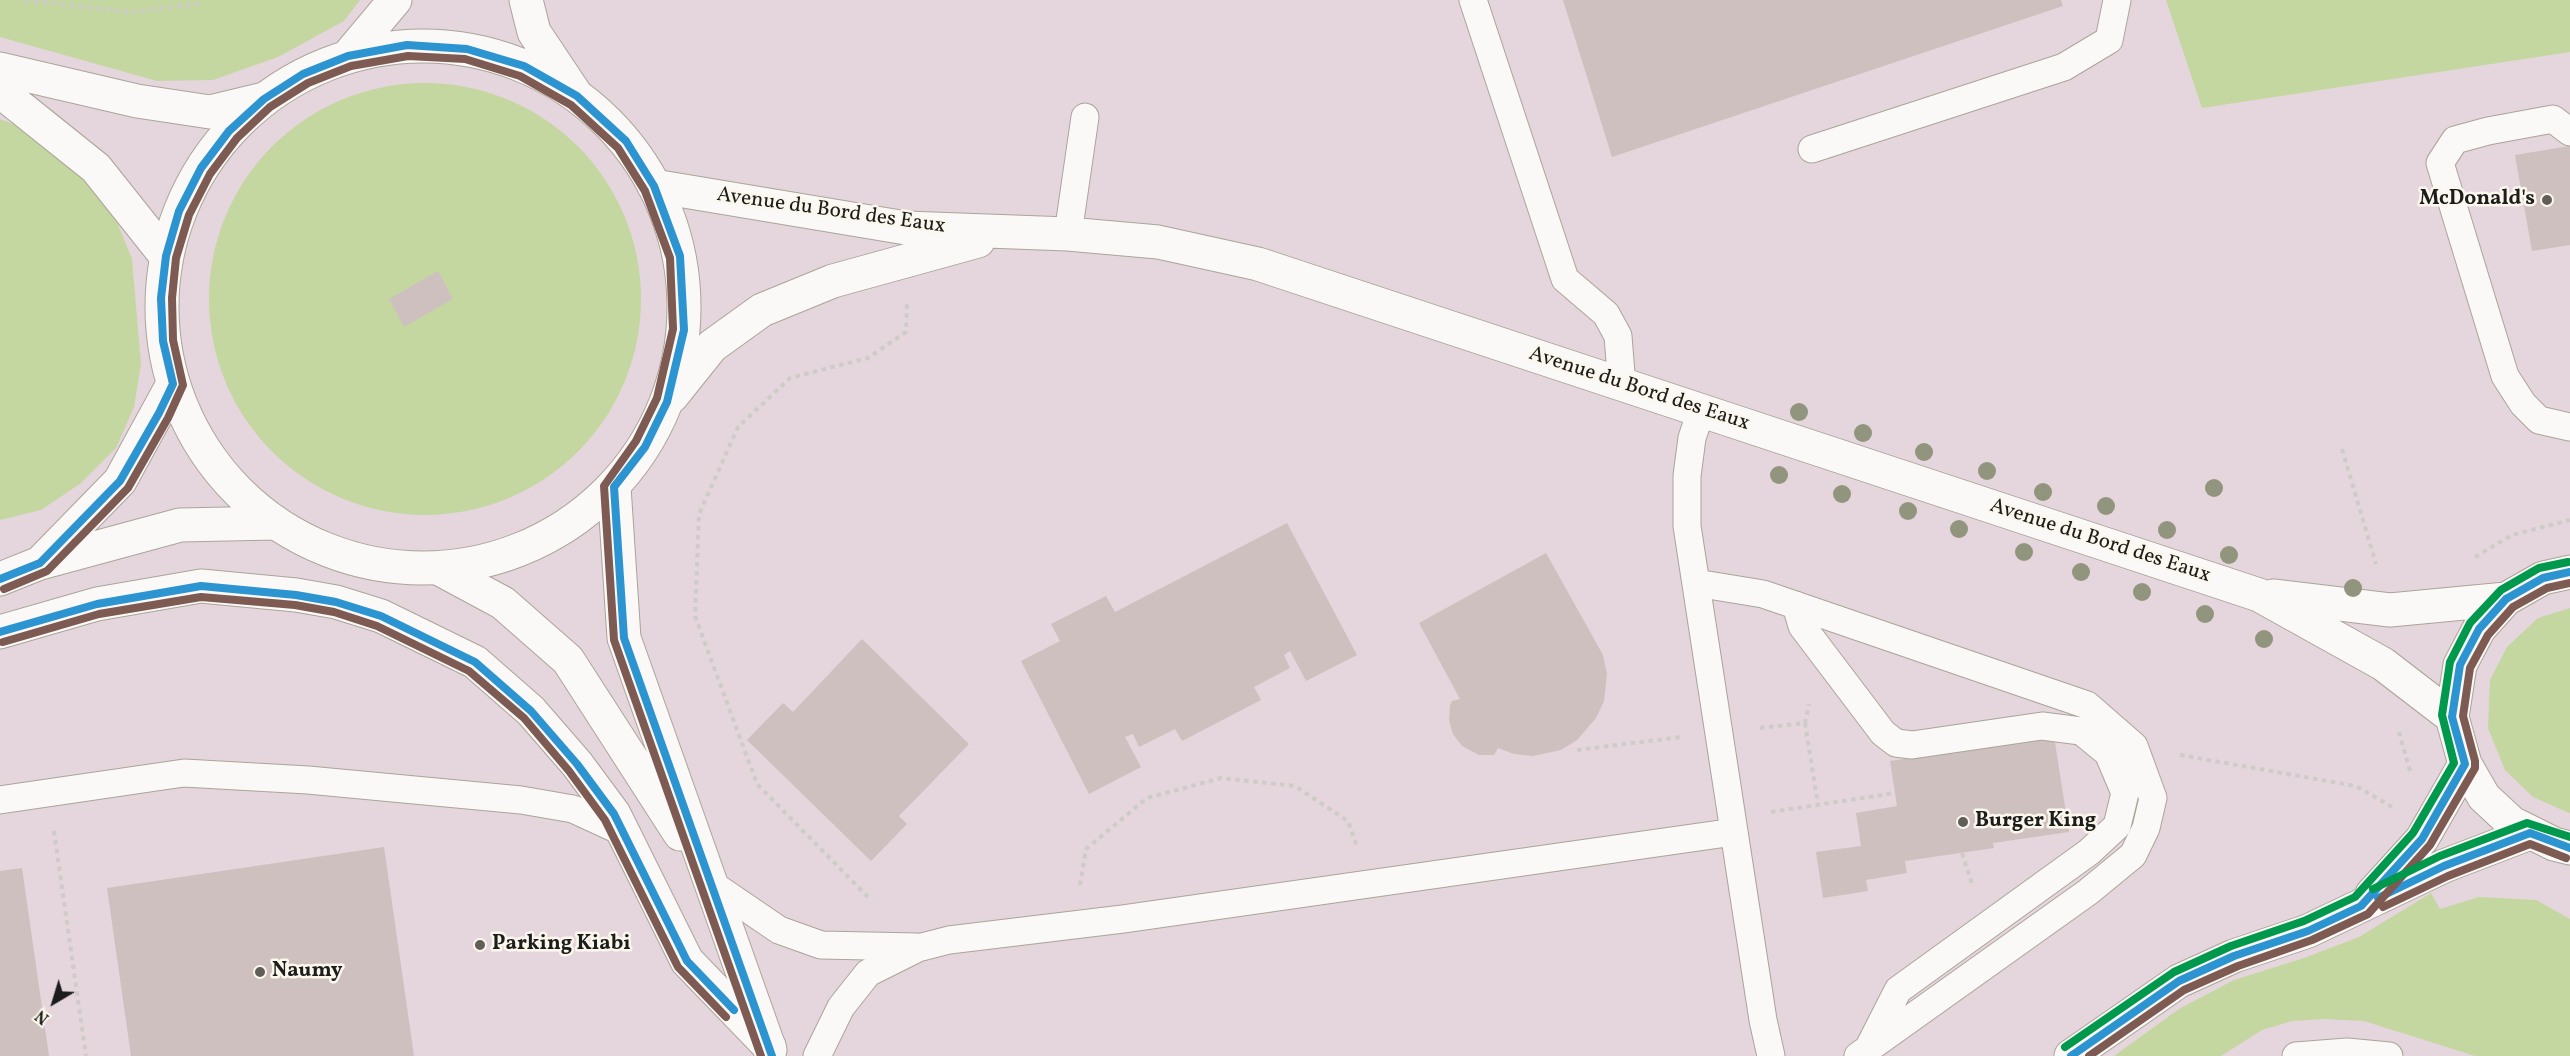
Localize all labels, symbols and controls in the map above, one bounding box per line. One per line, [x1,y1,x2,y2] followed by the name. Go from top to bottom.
[715,183,947,241] street label: Avenue du Bord des Eaux
[2419,187,2535,213] place label: McDonald's
[2540,193,2554,207] marker: McDonald's
[1525,342,1753,438] street label: Avenue du Bord des Eaux
[1986,494,2214,590] street label: Avenue du Bord des Eaux
[1975,809,2096,835] place label: Burger King
[1956,815,1970,829] marker: Burger King
[492,932,631,958] place label: Parking Kiabi
[473,938,487,952] marker: Parking Kiabi
[272,959,343,985] place label: Naumy
[253,965,267,979] marker: Naumy
[24,972,84,1032] north arrow
[32,1004,54,1028] text: N

